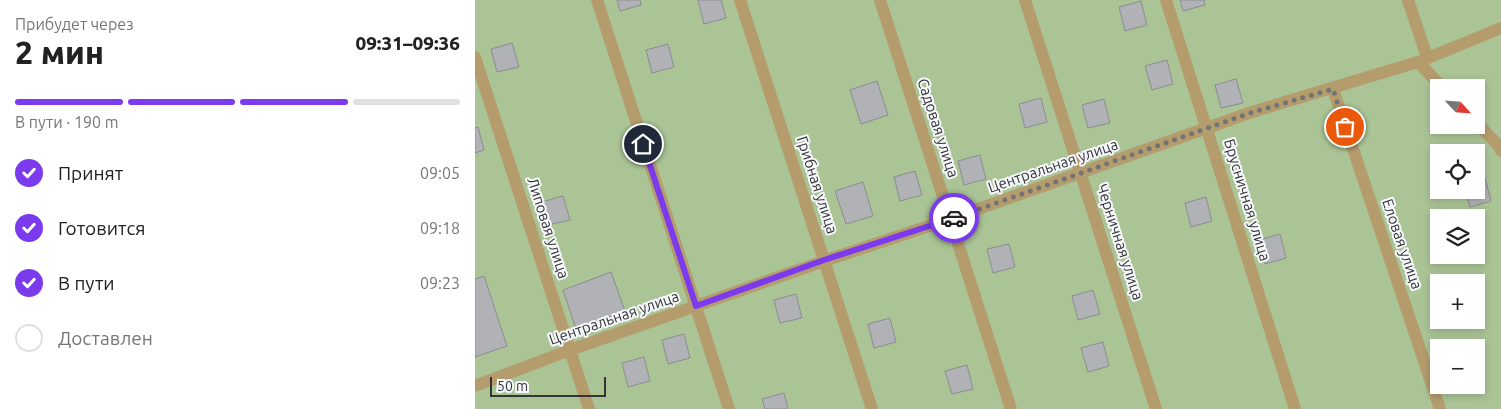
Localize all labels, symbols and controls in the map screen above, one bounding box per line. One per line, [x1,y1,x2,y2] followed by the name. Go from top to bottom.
[15,15,134,33] text: Прибудет через
[355,32,460,54] text: 09:31–09:36
[15,34,104,70] text: 2 мин
[914,76,962,179] street label: Садовая улица
[1430,79,1485,134] north arrow
[1430,79,1485,394] map controls
[1324,106,1366,148] pin
[15,113,118,131] text: В пути · 190 m
[1331,113,1359,141] icon: bag
[622,123,664,165] pin
[629,130,657,158] icon: home
[794,134,841,236] street label: Грибная улица
[986,135,1120,196] street label: Центральная улица
[1221,137,1274,263] street label: Брусничная улица
[1430,144,1485,199] button: locate
[15,159,43,187] icon: check
[58,162,123,184] text: Принят
[420,164,460,182] text: 09:05
[524,175,573,280] street label: Липовая улица
[1094,182,1147,302] street label: Черничная улица
[929,193,979,243] courier
[1379,196,1426,291] street label: Еловая улица
[940,204,968,232] icon: car
[1430,209,1485,264] button: layers
[15,214,43,242] icon: check
[58,217,145,239] text: Готовится
[420,219,460,237] text: 09:18
[15,269,43,297] icon: check
[58,272,115,294] text: В пути
[420,274,460,292] text: 09:23
[1430,274,1485,329] button: +
[547,287,681,348] street label: Центральная улица
[58,327,153,349] text: Доставлен
[1430,339,1485,394] button: −
[490,374,606,397] scale bar
[497,378,528,394] text: 50 m

